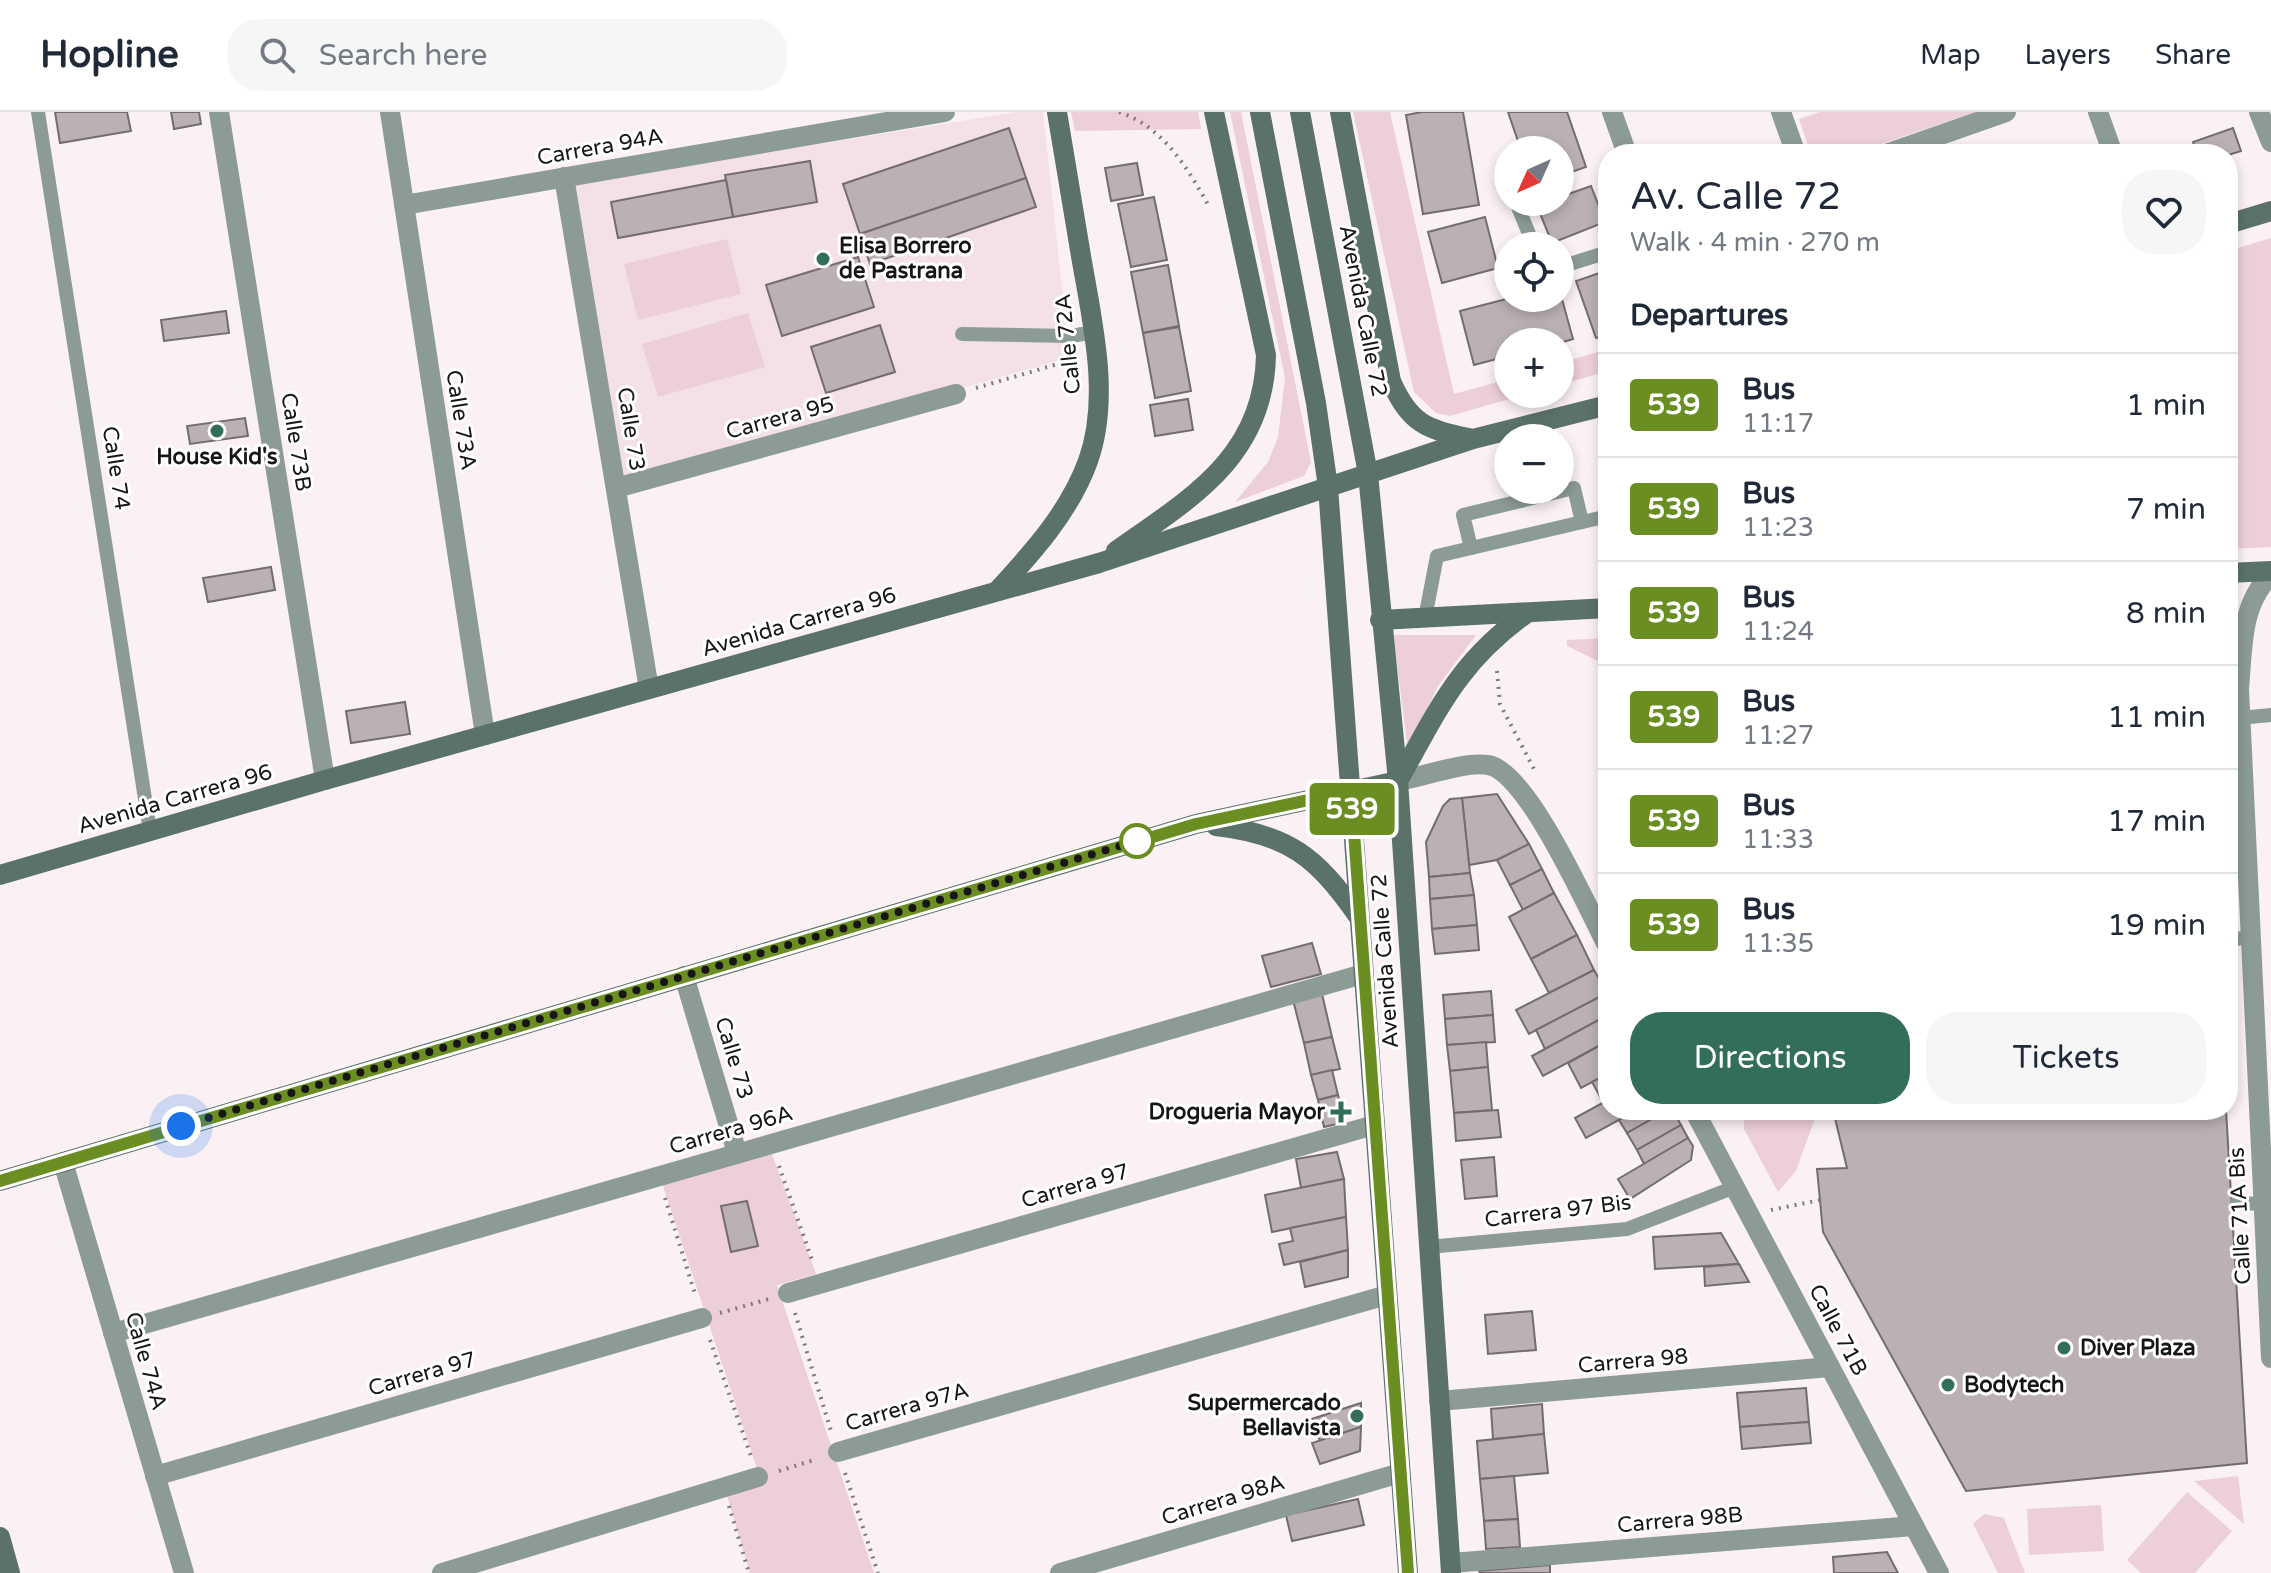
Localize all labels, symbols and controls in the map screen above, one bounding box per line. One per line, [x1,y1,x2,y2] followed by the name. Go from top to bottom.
[227,19,787,91] search box
[40,32,179,78] text: Hopline
[255,33,299,77] icon: search
[319,37,488,74] text: Search here
[1920,38,1981,72] text: Map
[2025,38,2111,72] text: Layers
[2155,38,2231,72] text: Share
[535,123,665,171] street label: Carrera 94A
[1494,136,1574,216] north arrow
[1494,136,1574,504] map controls
[2122,170,2206,254] button: heart
[1630,174,1841,220] text: Av. Calle 72
[1334,223,1392,399] street label: Avenida Calle 72
[1630,227,1880,258] text: Walk · 4 min · 270 m
[1494,232,1574,312] button: locate
[839,233,972,284] place label: Elisa Borrero de Pastrana
[814,250,832,268] marker: Elisa Borrero de Pastrana
[1050,293,1086,395] street label: Calle 72A
[1630,297,1788,334] text: Departures
[1494,328,1574,408] button: +
[440,368,482,472] street label: Calle 73A
[1742,371,1795,408] text: Bus
[612,385,650,473] street label: Calle 73
[2126,387,2206,424] text: 1 min
[1648,388,1700,422] text: 539
[275,391,317,493] street label: Calle 73B
[723,391,837,445] street label: Carrera 95
[1742,408,1814,439] text: 11:17
[208,422,226,440] marker: House Kid's
[97,424,135,512] street label: Calle 74
[1494,424,1574,504] button: −
[156,444,278,470] place label: House Kid's
[1742,475,1795,512] text: Bus
[2126,491,2206,528] text: 7 min
[1648,492,1700,526] text: 539
[1742,512,1814,543] text: 11:23
[1742,579,1795,616] text: Bus
[699,582,899,662] street label: Avenida Carrera 96
[2126,595,2206,632] text: 8 min
[1648,596,1700,630] text: 539
[1742,616,1814,647] text: 11:24
[1742,683,1795,720] text: Bus
[2107,699,2206,736] text: 11 min
[1648,700,1700,734] text: 539
[1742,720,1814,751] text: 11:27
[75,759,275,839] street label: Avenida Carrera 96
[1306,783,1398,835] line badge: 539
[1742,787,1795,824] text: Bus
[1326,792,1378,826] text: 539
[2107,803,2206,840] text: 17 min
[1648,804,1700,838] text: 539
[1120,824,1154,858] unlabelled marker
[1742,824,1814,855] text: 11:33
[1366,873,1404,1049] street label: Avenida Calle 72
[1742,891,1795,928] text: Bus
[2107,907,2206,944] text: 19 min
[1648,908,1700,942] text: 539
[1742,928,1814,959] text: 11:35
[1630,1012,1910,1104] button: Directions
[1926,1012,2206,1104] button: Tickets
[709,1014,759,1102] street label: Calle 73
[1149,1099,1326,1125] place label: Drogueria Mayor
[666,1100,796,1160] street label: Carrera 96A
[1332,1103,1350,1121] marker: Drogueria Mayor
[161,1106,201,1146] your location
[2223,1147,2257,1285] street label: Calle 71A Bis
[1018,1158,1132,1214] street label: Carrera 97
[1483,1189,1633,1233] street label: Carrera 97 Bis
[1803,1280,1873,1380] street label: Calle 71B
[120,1309,172,1413] street label: Calle 74A
[2080,1335,2196,1361] place label: Diver Plaza
[2055,1339,2073,1357] marker: Diver Plaza
[1577,1343,1689,1379] street label: Carrera 98
[365,1346,479,1402] street label: Carrera 97
[1964,1372,2065,1398] place label: Bodytech
[1939,1376,1957,1394] marker: Bodytech
[842,1377,972,1437] street label: Carrera 97A
[1187,1390,1341,1441] place label: Supermercado Bellavista
[1348,1407,1366,1425] marker: Supermercado Bellavista
[1158,1469,1288,1531] street label: Carrera 98A
[1616,1502,1744,1538] street label: Carrera 98B

